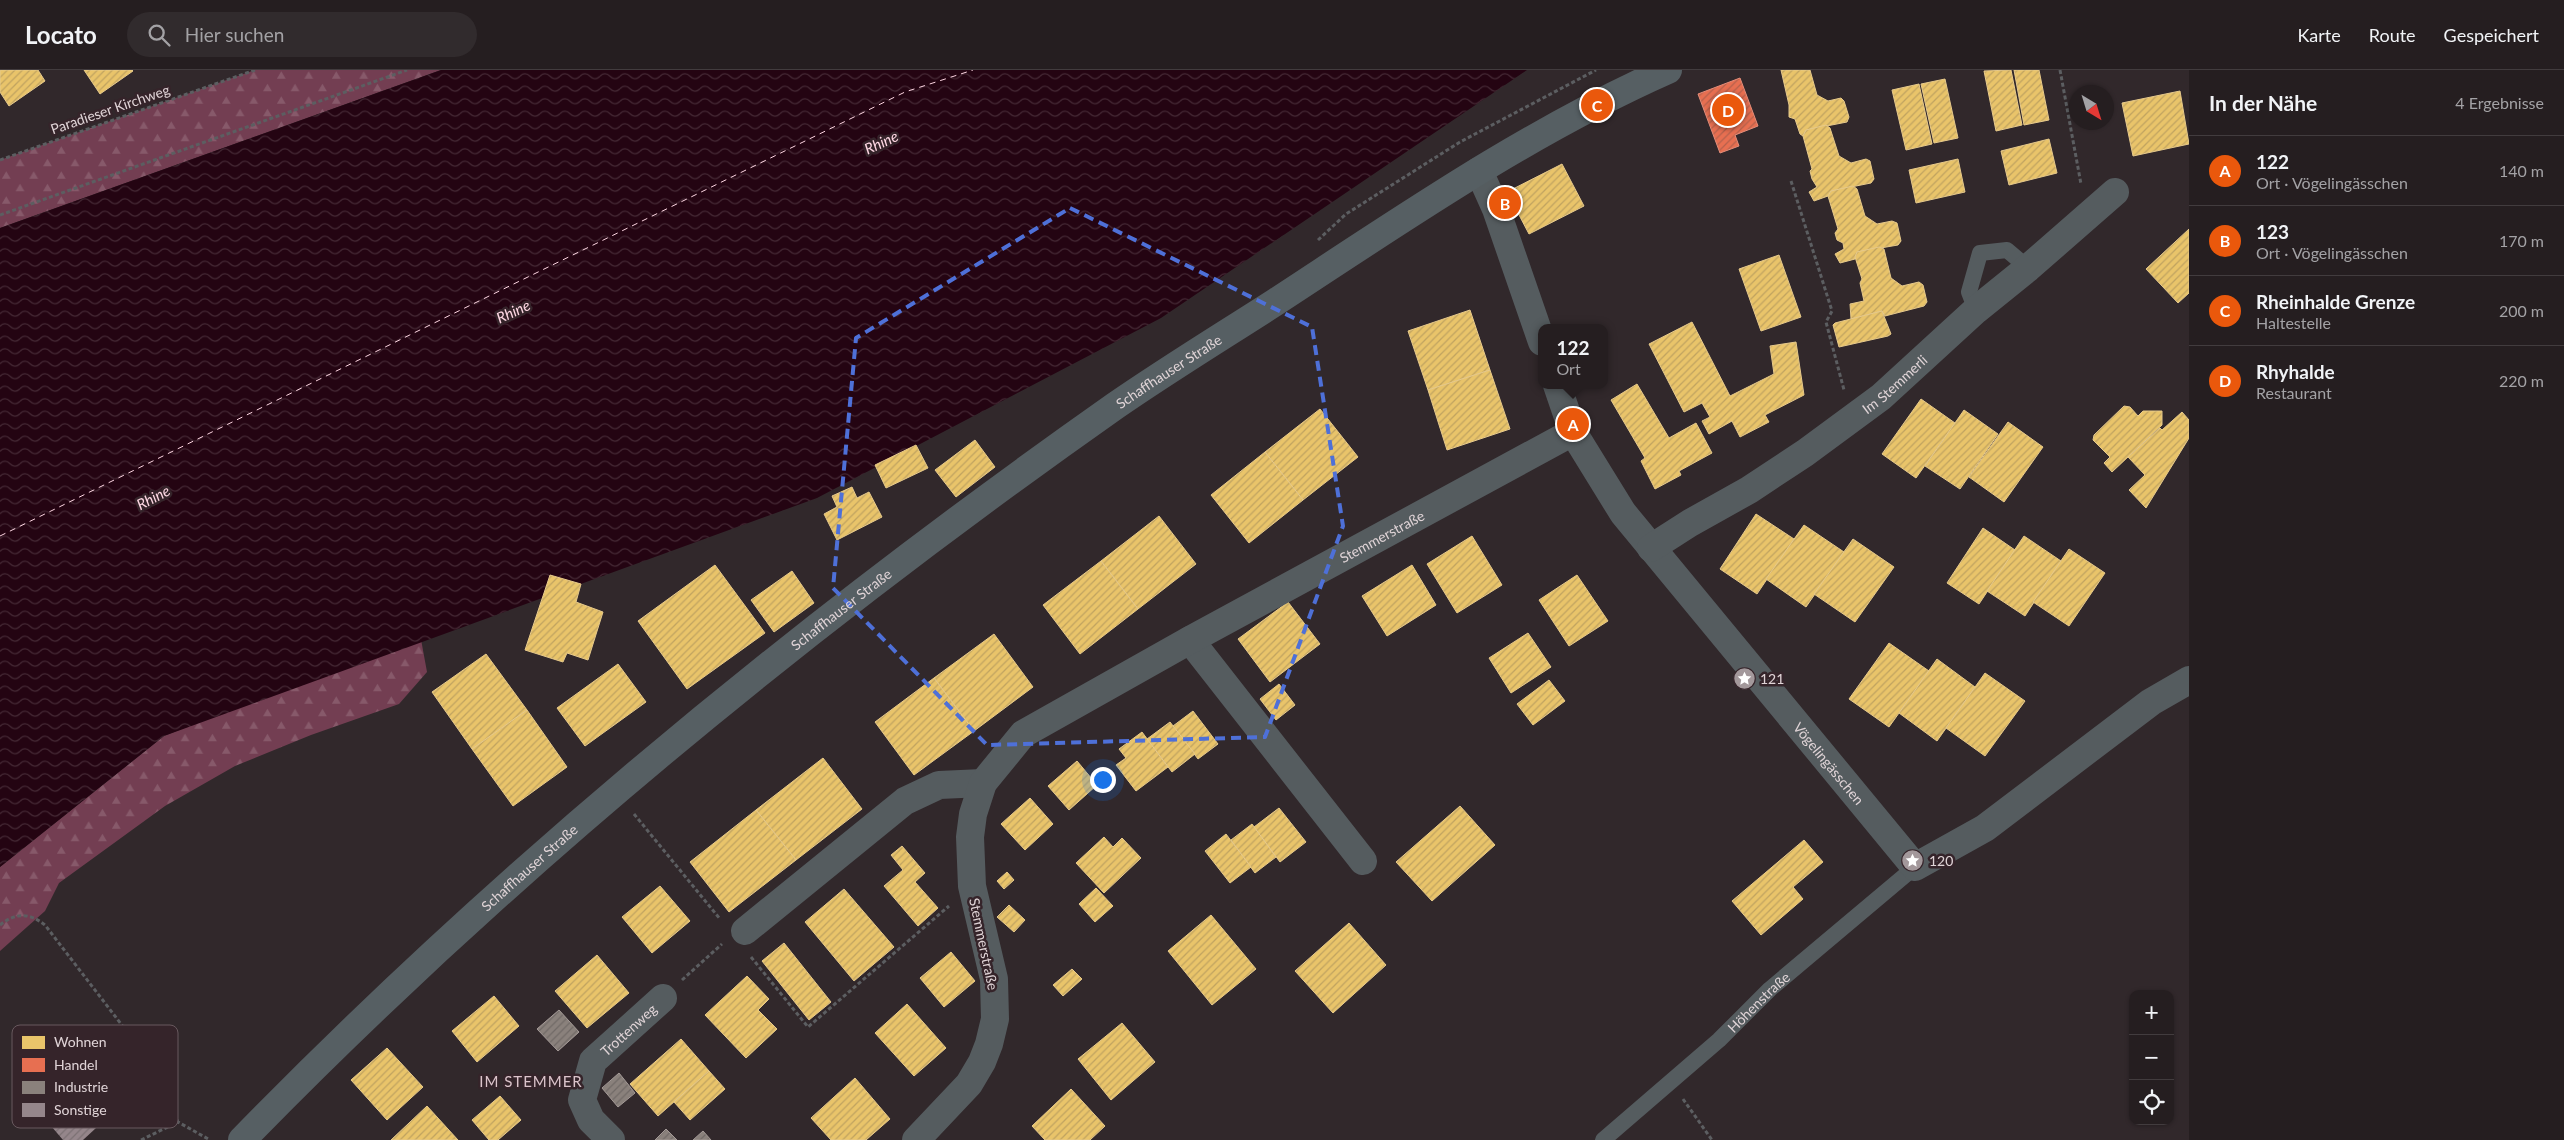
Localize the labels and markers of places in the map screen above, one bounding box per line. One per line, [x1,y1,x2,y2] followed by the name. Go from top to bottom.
[1581,86,1613,124] pin: C
[1712,91,1744,129] pin: D
[1489,184,1521,222] pin: B
[1557,405,1589,443] pin: A
[1732,666,1756,690] place icon: 121
[1760,670,1784,687] place label: 121
[1901,848,1925,872] place icon: 120
[1929,852,1953,869] place label: 120

